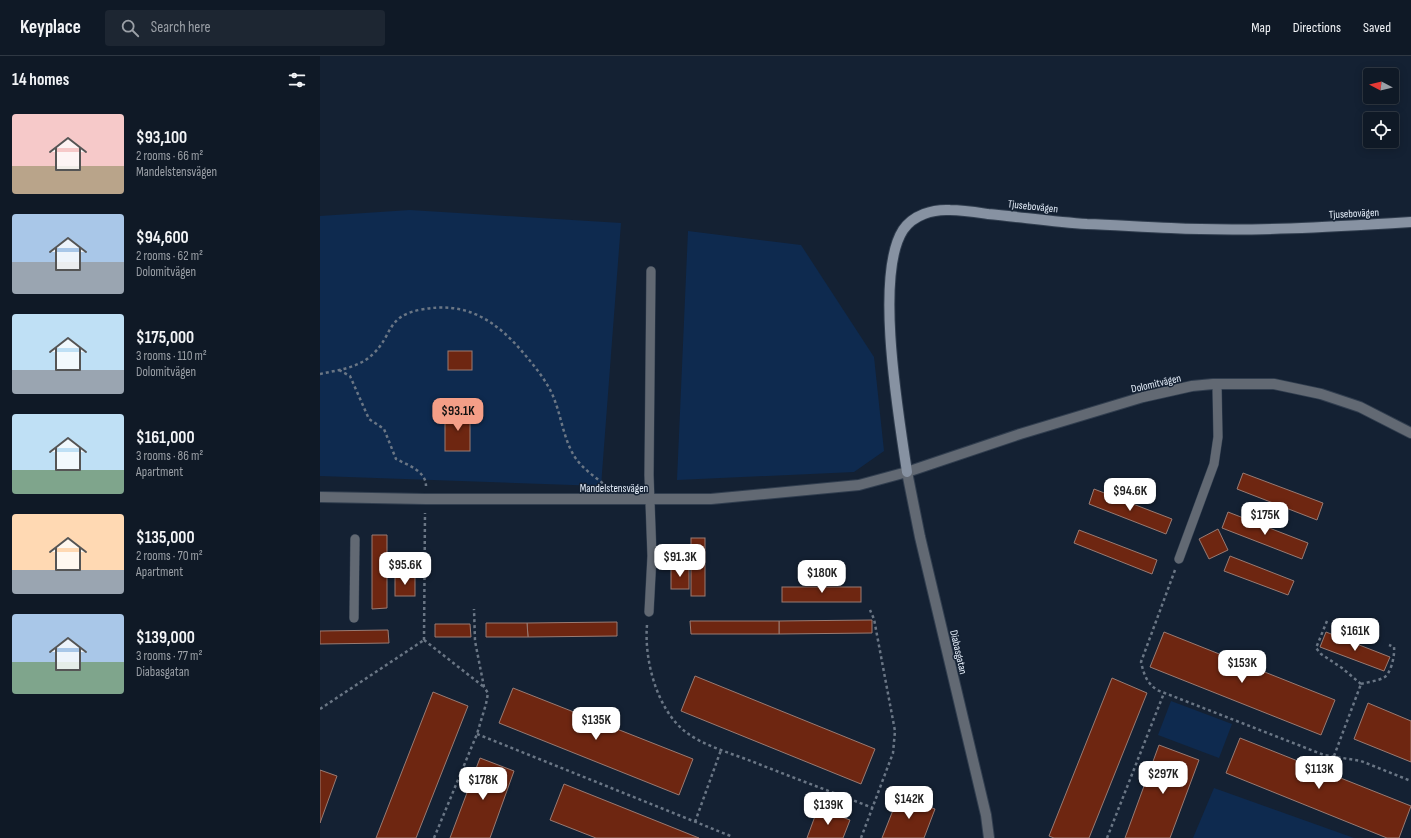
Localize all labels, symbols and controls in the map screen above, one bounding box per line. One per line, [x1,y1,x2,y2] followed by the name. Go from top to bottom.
[105,10,385,46] search box
[20,16,81,39] text: Keyplace
[119,17,141,39] icon: search
[151,18,210,37] text: Search here
[1251,19,1271,36] text: Map
[1293,19,1341,36] text: Directions
[1363,19,1391,36] text: Saved
[1363,68,1399,104] north arrow
[1363,68,1399,148] map controls
[286,69,308,91] icon: filters
[12,70,69,90] text: 14 homes
[1363,112,1399,148] button: locate
[136,128,187,148] text: $93,100
[44,130,92,178] icon: home
[136,148,203,164] text: 2 rooms · 66 m²
[136,164,217,180] text: Mandelstensvägen
[1007,197,1059,216] street label: Tjusebovägen
[1329,206,1380,221] street label: Tjusebovägen
[136,228,189,248] text: $94,600
[44,230,92,278] icon: home
[136,248,203,264] text: 2 rooms · 62 m²
[136,264,196,280] text: Dolomitvägen
[136,328,194,348] text: $175,000
[44,330,92,378] icon: home
[136,348,207,364] text: 3 rooms · 110 m²
[136,364,196,380] text: Dolomitvägen
[1130,371,1183,396] street label: Dolomitvägen
[425,398,491,432] pin: $93.1K
[441,403,475,419] text: $93.1K
[136,428,194,448] text: $161,000
[44,430,92,478] icon: home
[136,448,203,464] text: 3 rooms · 86 m²
[136,464,183,480] text: Apartment
[1097,478,1163,512] pin: $94.6K
[580,482,649,495] street label: Mandelstensvägen
[1113,483,1147,499] text: $94.6K
[1237,502,1293,536] pin: $175K
[1250,507,1280,523] text: $175K
[136,528,195,548] text: $135,000
[44,530,92,578] icon: home
[647,544,713,578] pin: $91.3K
[136,548,203,564] text: 2 rooms · 70 m²
[663,549,697,565] text: $91.3K
[372,552,438,586] pin: $95.6K
[388,557,422,573] text: $95.6K
[794,560,850,594] pin: $180K
[136,564,183,580] text: Apartment
[807,565,837,581] text: $180K
[1327,618,1383,652] pin: $161K
[1340,623,1370,639] text: $161K
[136,628,195,648] text: $139,000
[947,629,970,676] street label: Diabasgatan
[44,630,92,678] icon: home
[136,648,202,664] text: 3 rooms · 77 m²
[1214,650,1270,684] pin: $153K
[1227,655,1257,671] text: $153K
[136,664,189,680] text: Diabasgatan
[568,707,624,741] pin: $135K
[581,712,611,728] text: $135K
[1291,756,1347,790] pin: $113K
[1135,761,1191,795] pin: $297K
[1304,761,1334,777] text: $113K
[1148,766,1178,782] text: $297K
[455,767,511,801] pin: $178K
[468,772,498,788] text: $178K
[881,786,937,820] pin: $142K
[894,791,924,807] text: $142K
[800,792,856,826] pin: $139K
[813,797,843,813] text: $139K

